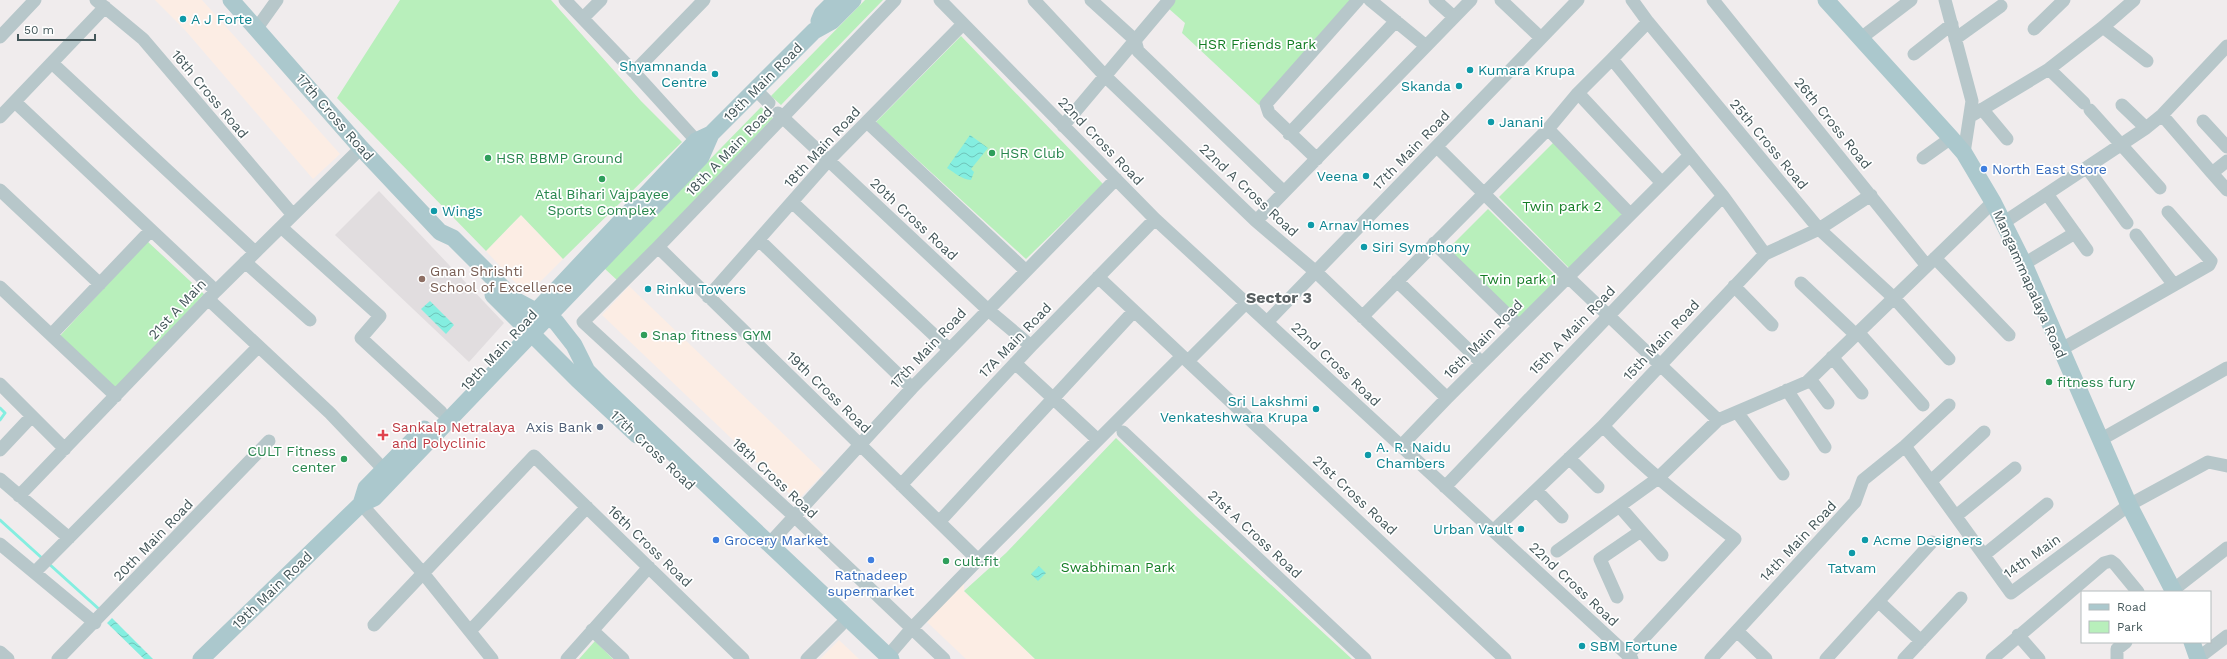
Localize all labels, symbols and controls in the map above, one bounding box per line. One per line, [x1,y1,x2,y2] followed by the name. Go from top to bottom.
[191,11,252,27] place label: A J Forte
[178,14,188,24] marker: A J Forte
[18,16,95,42] scale bar
[24,23,54,37] text: 50 m
[1198,36,1316,52] park label: HSR Friends Park
[720,39,806,125] street label: 19th Main Road
[168,47,252,141] street label: 16th Cross Road
[619,58,707,90] place label: Shyamnanda Centre
[1478,62,1575,78] place label: Kumara Krupa
[1465,65,1475,75] marker: Kumara Krupa
[710,69,720,79] marker: Shyamnanda Centre
[293,70,377,164] street label: 17th Cross Road
[1791,74,1875,172] street label: 26th Cross Road
[1401,78,1451,94] place label: Skanda
[1454,81,1464,91] marker: Skanda
[1055,94,1147,188] street label: 22nd Cross Road
[1727,96,1811,192] street label: 25th Cross Road
[682,103,776,199] street label: 18th A Main Road
[781,103,863,191] street label: 18th Main Road
[1369,107,1453,193] street label: 17th Main Road
[1499,114,1544,130] place label: Janani
[1486,117,1496,127] marker: Janani
[1197,140,1301,240] street label: 22nd A Cross Road
[1000,145,1065,161] place label: HSR Club
[987,148,997,158] marker: HSR Club
[496,150,623,166] place label: HSR BBMP Ground
[483,153,493,163] marker: HSR BBMP Ground
[1992,161,2107,177] place label: North East Store
[1979,164,1989,174] marker: North East Store
[1317,168,1358,184] place label: Veena
[1361,171,1371,181] marker: Veena
[597,174,607,184] marker: Atal Bihari Vajpayee Sports Complex
[867,174,961,264] street label: 20th Cross Road
[535,186,669,218] place label: Atal Bihari Vajpayee Sports Complex
[1522,198,1602,214] park label: Twin park 2
[442,203,483,219] place label: Wings
[429,206,439,216] marker: Wings
[1990,207,2070,361] street label: Mangammapalaya Road
[1319,217,1409,233] place label: Arnav Homes
[1306,220,1316,230] marker: Arnav Homes
[1372,239,1470,255] place label: Siri Symphony
[1359,242,1369,252] marker: Siri Symphony
[430,263,572,295] place label: Gnan Shrishti School of Excellence
[1480,271,1556,287] park label: Twin park 1
[417,274,427,284] marker: Gnan Shrishti School of Excellence
[145,275,209,343] street label: 21st A Main
[656,281,746,297] place label: Rinku Towers
[1526,282,1618,378] street label: 15th A Main Road
[643,284,653,294] marker: Rinku Towers
[1246,288,1312,307] district label: Sector 3
[1440,296,1526,382] street label: 16th Main Road
[1620,296,1702,384] street label: 15th Main Road
[976,300,1054,380] street label: 17A Main Road
[887,305,969,391] street label: 17th Main Road
[457,306,541,394] street label: 19th Main Road
[1288,319,1384,409] street label: 22nd Cross Road
[652,327,772,343] place label: Snap fitness GYM
[639,330,649,340] marker: Snap fitness GYM
[784,348,874,436] street label: 19th Cross Road
[2057,374,2136,390] place label: fitness fury
[2044,377,2054,387] marker: fitness fury
[1160,393,1308,425] place label: Sri Lakshmi Venkateshwara Krupa
[1311,404,1321,414] marker: Sri Lakshmi Venkateshwara Krupa
[607,407,699,493] street label: 17th Cross Road
[392,419,515,451] place label: Sankalp Netralaya and Polyclinic
[526,419,592,435] place label: Axis Bank
[595,422,605,432] marker: Axis Bank
[377,429,389,441] marker: Sankalp Netralaya and Polyclinic
[729,434,821,522] street label: 18th Cross Road
[1376,439,1451,471] place label: A. R. Naidu Chambers
[247,443,336,475] place label: CULT Fitness center
[1363,450,1373,460] marker: A. R. Naidu Chambers
[1310,452,1400,538] street label: 21st Cross Road
[339,454,349,464] marker: CULT Fitness center
[1205,487,1305,581] street label: 21st A Cross Road
[110,496,196,584] street label: 20th Main Road
[1757,497,1839,585] street label: 14th Main Road
[605,502,695,590] street label: 16th Cross Road
[1433,521,1513,537] place label: Urban Vault
[1516,524,1526,534] marker: Urban Vault
[2001,531,2063,581] street label: 14th Main
[724,532,828,548] place label: Grocery Market
[1873,532,1982,548] place label: Acme Designers
[711,535,721,545] marker: Grocery Market
[1860,535,1870,545] marker: Acme Designers
[1526,539,1622,629] street label: 22nd Cross Road
[229,548,315,632] street label: 19th Main Road
[1847,548,1857,558] marker: Tatvam
[954,553,999,569] place label: cult.fit
[866,555,876,565] marker: Ratnadeep supermarket
[941,556,951,566] marker: cult.fit
[1061,559,1175,575] park label: Swabhiman Park
[1828,560,1876,576] place label: Tatvam
[828,567,915,599] place label: Ratnadeep supermarket
[2081,591,2211,643] legend
[2117,600,2146,614] text: Road
[2117,620,2143,634] text: Park
[1590,638,1678,654] place label: SBM Fortune
[1577,641,1587,651] marker: SBM Fortune

